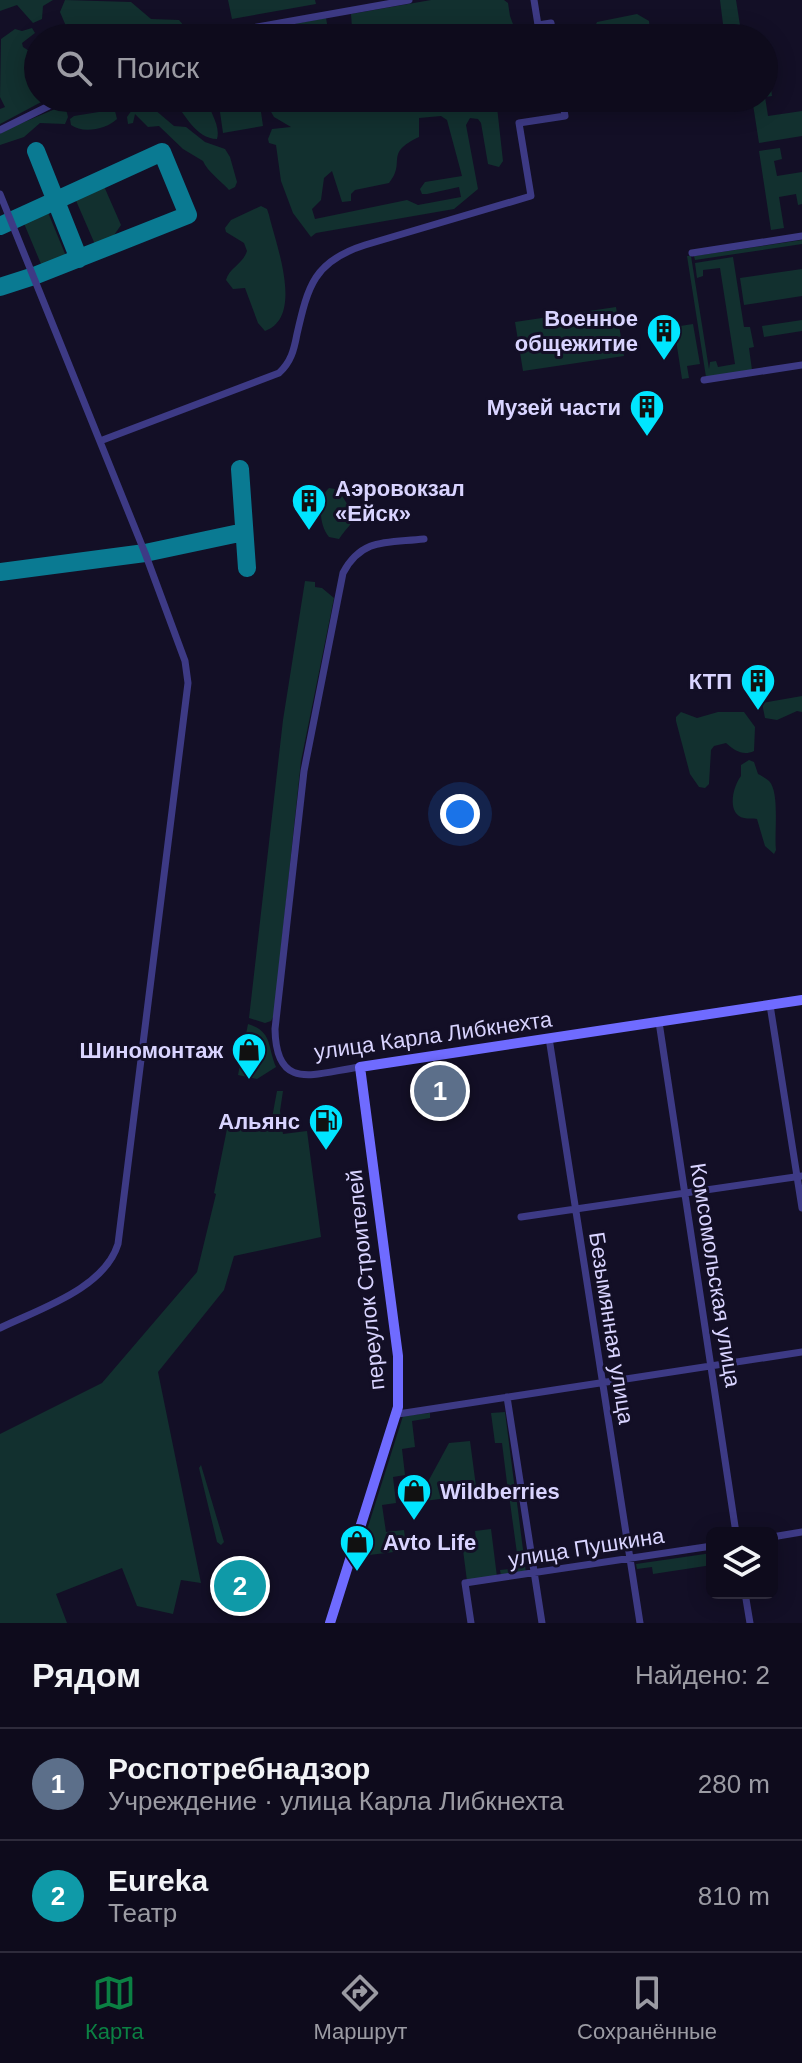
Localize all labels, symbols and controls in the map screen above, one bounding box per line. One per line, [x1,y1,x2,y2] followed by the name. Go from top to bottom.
[24,24,778,112] search box
[52,46,96,90] icon: search
[116,51,199,84] text: Поиск
[515,306,638,356] place label: Военное общежитие
[645,312,683,362] building icon: Военное общежитие
[628,388,666,438] building icon: Музей части
[487,395,621,420] place label: Музей части
[335,476,465,526] place label: Аэровокзал «Ейск»
[290,482,328,532] building icon: Аэровокзал «Ейск»
[739,662,777,712] building icon: КТП
[689,669,732,694] place label: КТП
[440,794,480,834] your location
[313,1006,554,1065] street label: улица Карла Либкнехта
[230,1031,268,1081] shop icon: Шиномонтаж
[80,1038,223,1063] place label: Шиномонтаж
[414,1061,466,1121] pin: 1
[307,1102,345,1152] fuel station icon: Альянс
[218,1109,300,1134] place label: Альянс
[685,1161,746,1390] street label: Комсомольская улица
[341,1169,389,1391] street label: переулок Строителей
[584,1230,639,1427] street label: Безымянная улица
[395,1472,433,1522] shop icon: Wildberries
[440,1479,560,1504] place label: Wildberries
[338,1523,376,1573] shop icon: Avto Life
[506,1523,666,1572] street label: улица Пушкина
[706,1527,778,1599] map controls
[706,1527,778,1599] button: layers
[383,1530,476,1555] place label: Avto Life
[214,1556,266,1616] pin: 2
[32,1656,141,1694] text: Рядом
[635,1660,770,1690] text: Найдено: 2
[108,1752,370,1785] text: Роспотребнадзор
[51,1769,65,1799] text: 1
[698,1769,770,1799] text: 280 m
[108,1786,564,1816] text: Учреждение · улица Карла Либкнехта
[108,1864,208,1897] text: Eureka
[51,1881,65,1911] text: 2
[698,1881,770,1911] text: 810 m
[108,1898,177,1928] text: Театр
[85,1971,144,2045] tab: Карта
[314,1971,407,2045] tab: Маршрут
[577,1971,717,2045] tab: Сохранённые

